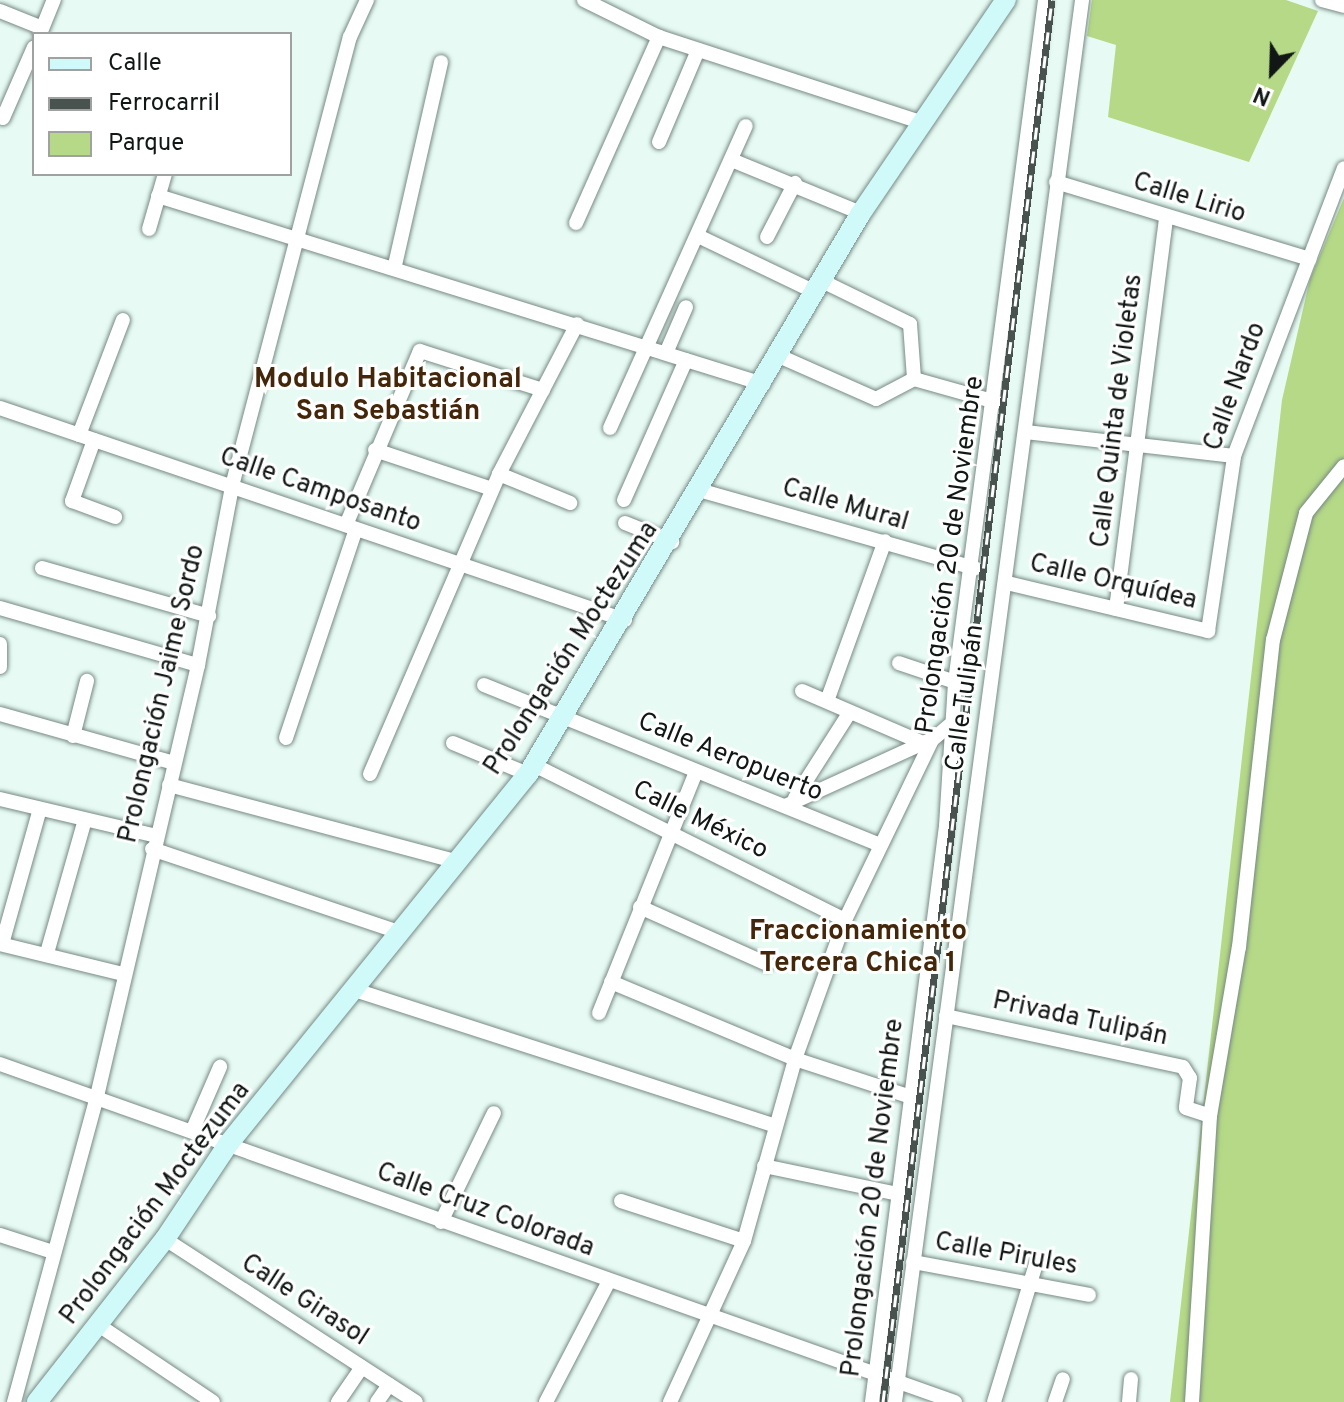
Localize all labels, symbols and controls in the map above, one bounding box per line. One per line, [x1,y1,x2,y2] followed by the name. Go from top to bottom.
[32,32,292,176] legend
[1232,32,1312,112] north arrow
[108,49,162,79] text: Calle
[1250,79,1275,110] text: N
[108,89,220,119] text: Ferrocarril
[108,129,184,159] text: Parque
[1129,167,1249,231] street label: Calle Lirio
[1086,272,1150,550] street label: Calle Quinta de Violetas
[1198,318,1274,456] street label: Calle Nardo
[254,363,522,429] district label: Modulo Habitacional San Sebastián
[910,374,992,736] street label: Prolongación 20 de Noviembre
[215,442,425,540] street label: Calle Camposanto
[778,473,912,539] street label: Calle Mural
[478,516,666,782] street label: Prolongación Moctezuma
[113,542,213,846] street label: Prolongación Jaime Sordo
[1026,549,1200,617] street label: Calle Orquídea
[940,622,992,774] street label: Calle Tulipán
[632,707,828,809] street label: Calle Aeropuerto
[627,775,773,867] street label: Calle México
[749,915,967,981] district label: Fraccionamiento Tercera Chica 1
[989,986,1171,1054] street label: Privada Tulipán
[837,1017,911,1379] street label: Prolongación 20 de Noviembre
[54,1076,258,1332] street label: Prolongación Moctezuma
[372,1157,598,1265] street label: Calle Cruz Colorada
[932,1227,1080,1283] street label: Calle Pirules
[235,1248,373,1354] street label: Calle Girasol

